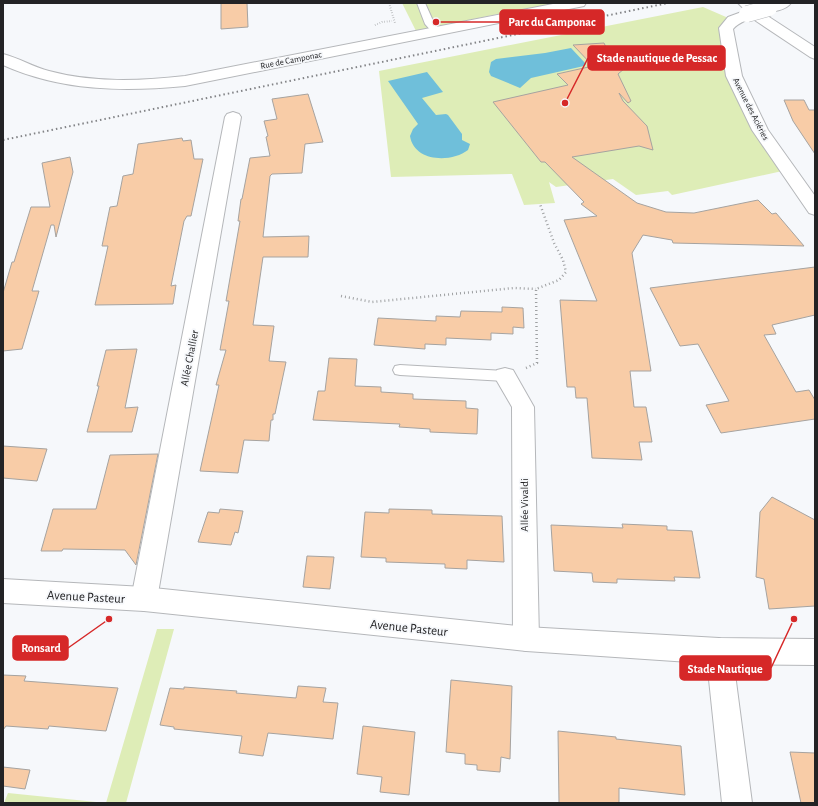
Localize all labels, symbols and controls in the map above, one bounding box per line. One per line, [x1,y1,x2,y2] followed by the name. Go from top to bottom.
[500,10,604,34] callout: Parc du Camponac
[508,16,596,28] text: Parc du Camponac
[588,46,725,70] callout: Stade nautique de Pessac
[260,50,323,71] street label: Rue de Camponac
[597,52,718,64] text: Stade nautique de Pessac
[731,77,770,142] street label: Avenue des Aciéries
[179,329,200,387] street label: Allée Challier
[519,478,530,532] street label: Allée Vivaldi
[47,589,126,606] street label: Avenue Pasteur
[369,618,449,639] street label: Avenue Pasteur
[13,636,68,660] callout: Ronsard
[21,642,62,654] text: Ronsard
[680,656,771,680] callout: Stade Nautique
[687,663,763,675] text: Stade Nautique

